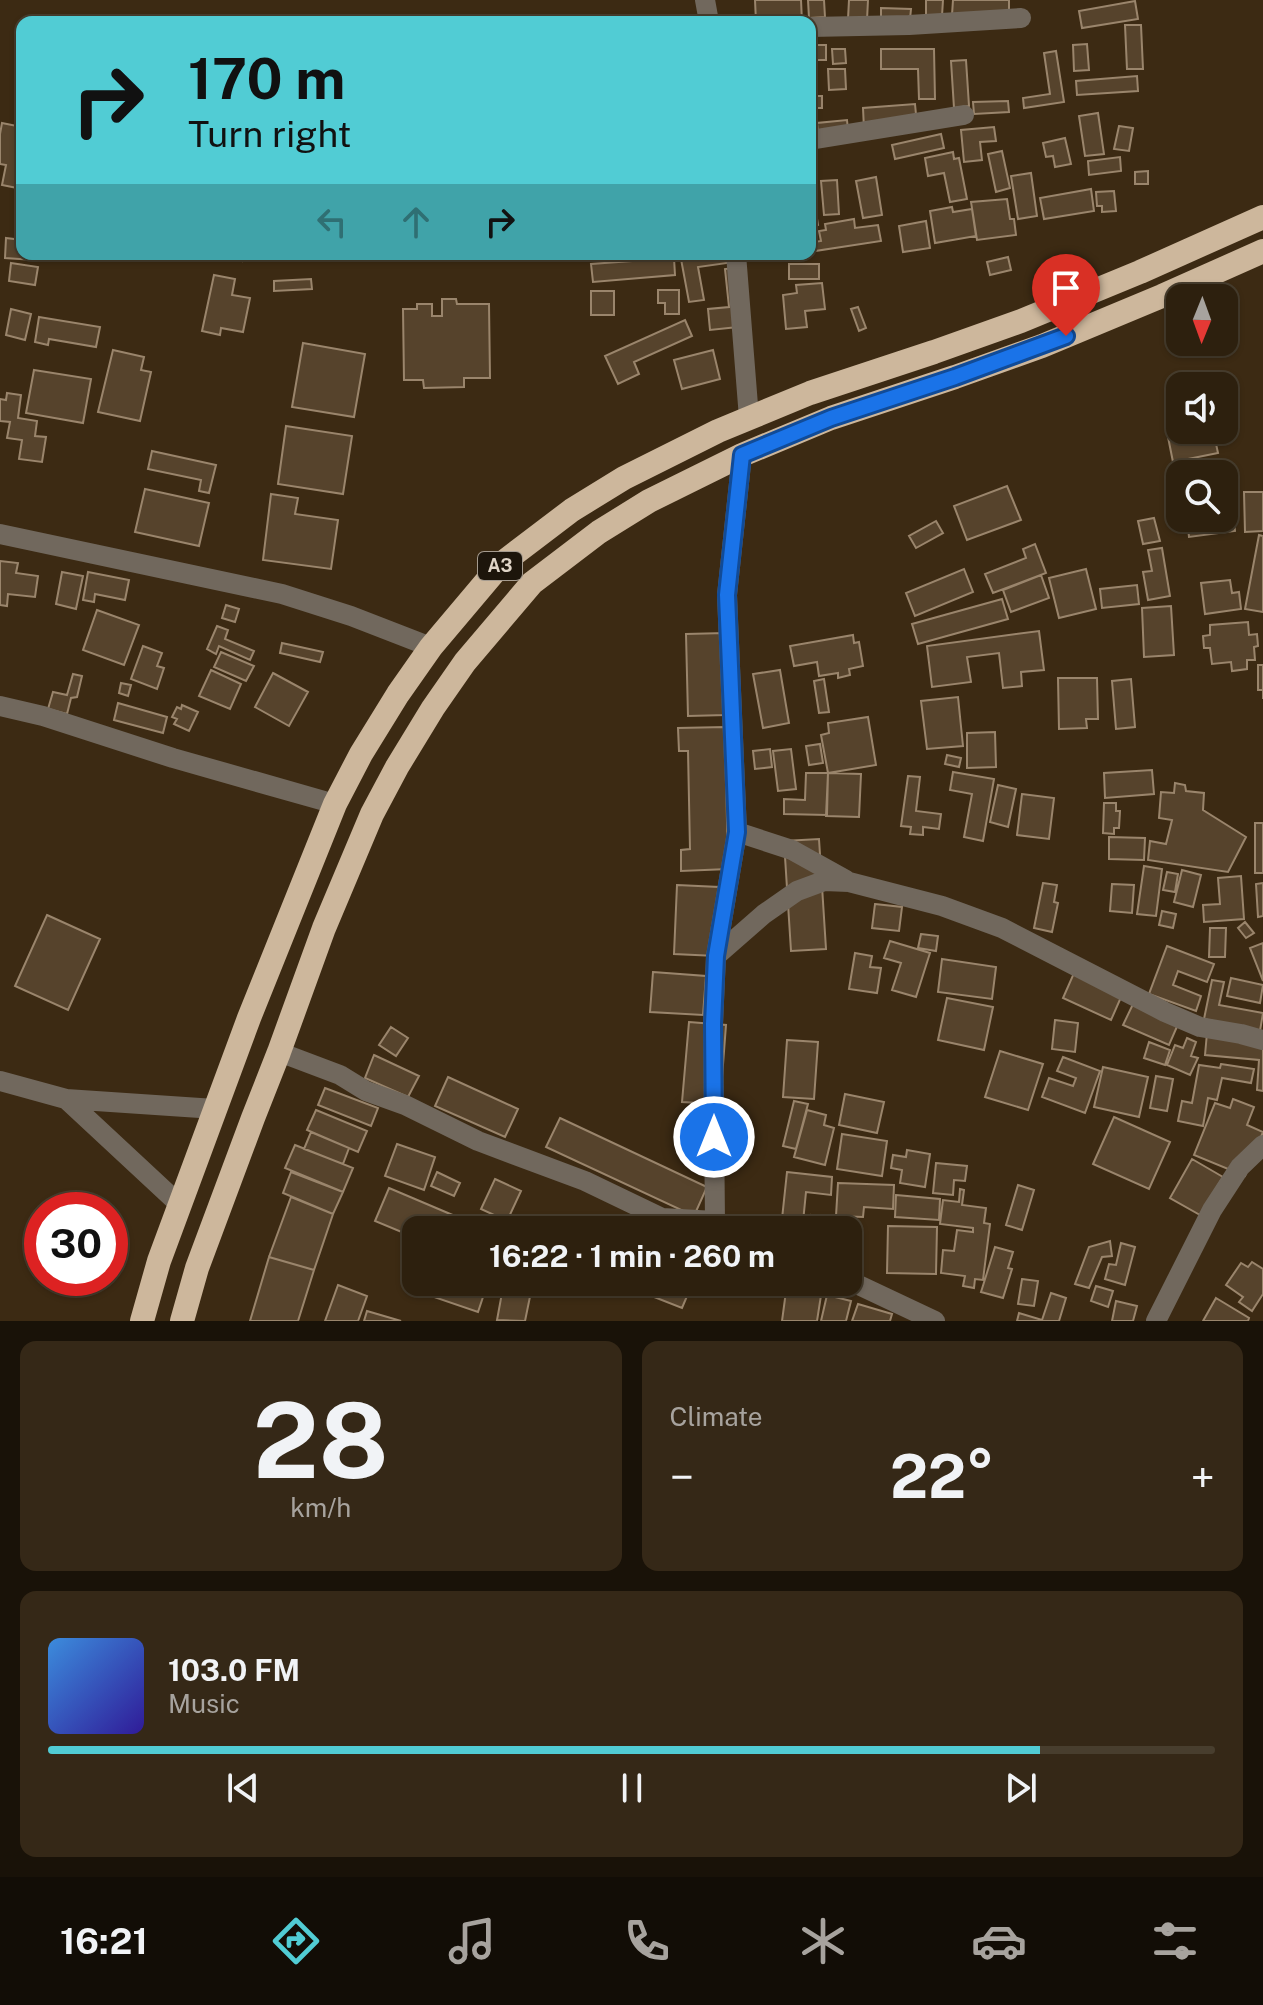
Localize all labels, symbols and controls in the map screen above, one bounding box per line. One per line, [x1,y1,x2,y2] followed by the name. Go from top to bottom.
[188,46,345,112] text: 170 m
[56,48,160,152] icon: right
[188,113,351,155] text: Turn right
[310,200,354,244] icon: left
[394,200,438,244] icon: ahead
[478,200,522,244] icon: right
[1032,254,1100,336] pin
[1044,266,1088,310] icon: arrive
[1166,284,1238,356] north arrow
[1166,284,1238,532] map controls
[1166,372,1238,444] button: sound
[1166,460,1238,532] button: search
[478,552,522,580] road number: A3
[672,1095,756,1179] position arrow
[24,1192,128,1296] speed limit sign: 30
[489,1238,775,1274] text: 16:22 · 1 min · 260 m
[253,1379,389,1501] text: 28
[670,1401,763,1432] text: Climate
[890,1441,995,1512] text: 22°
[670,1451,694,1503] text: −
[1191,1451,1215,1503] text: +
[290,1492,351,1523] text: km/h
[168,1652,300,1688] text: 103.0 FM
[168,1688,240,1719] text: Music
[221,1766,265,1810] icon: previous
[610,1766,654,1810] icon: pause
[999,1766,1043,1810] icon: next
[268,1913,324,1969] icon: directions
[444,1913,500,1969] icon: music
[619,1913,675,1969] icon: phone
[795,1913,851,1969] icon: climate
[971,1913,1027,1969] icon: car
[1147,1913,1203,1969] icon: filters
[60,1920,148,1962] text: 16:21

